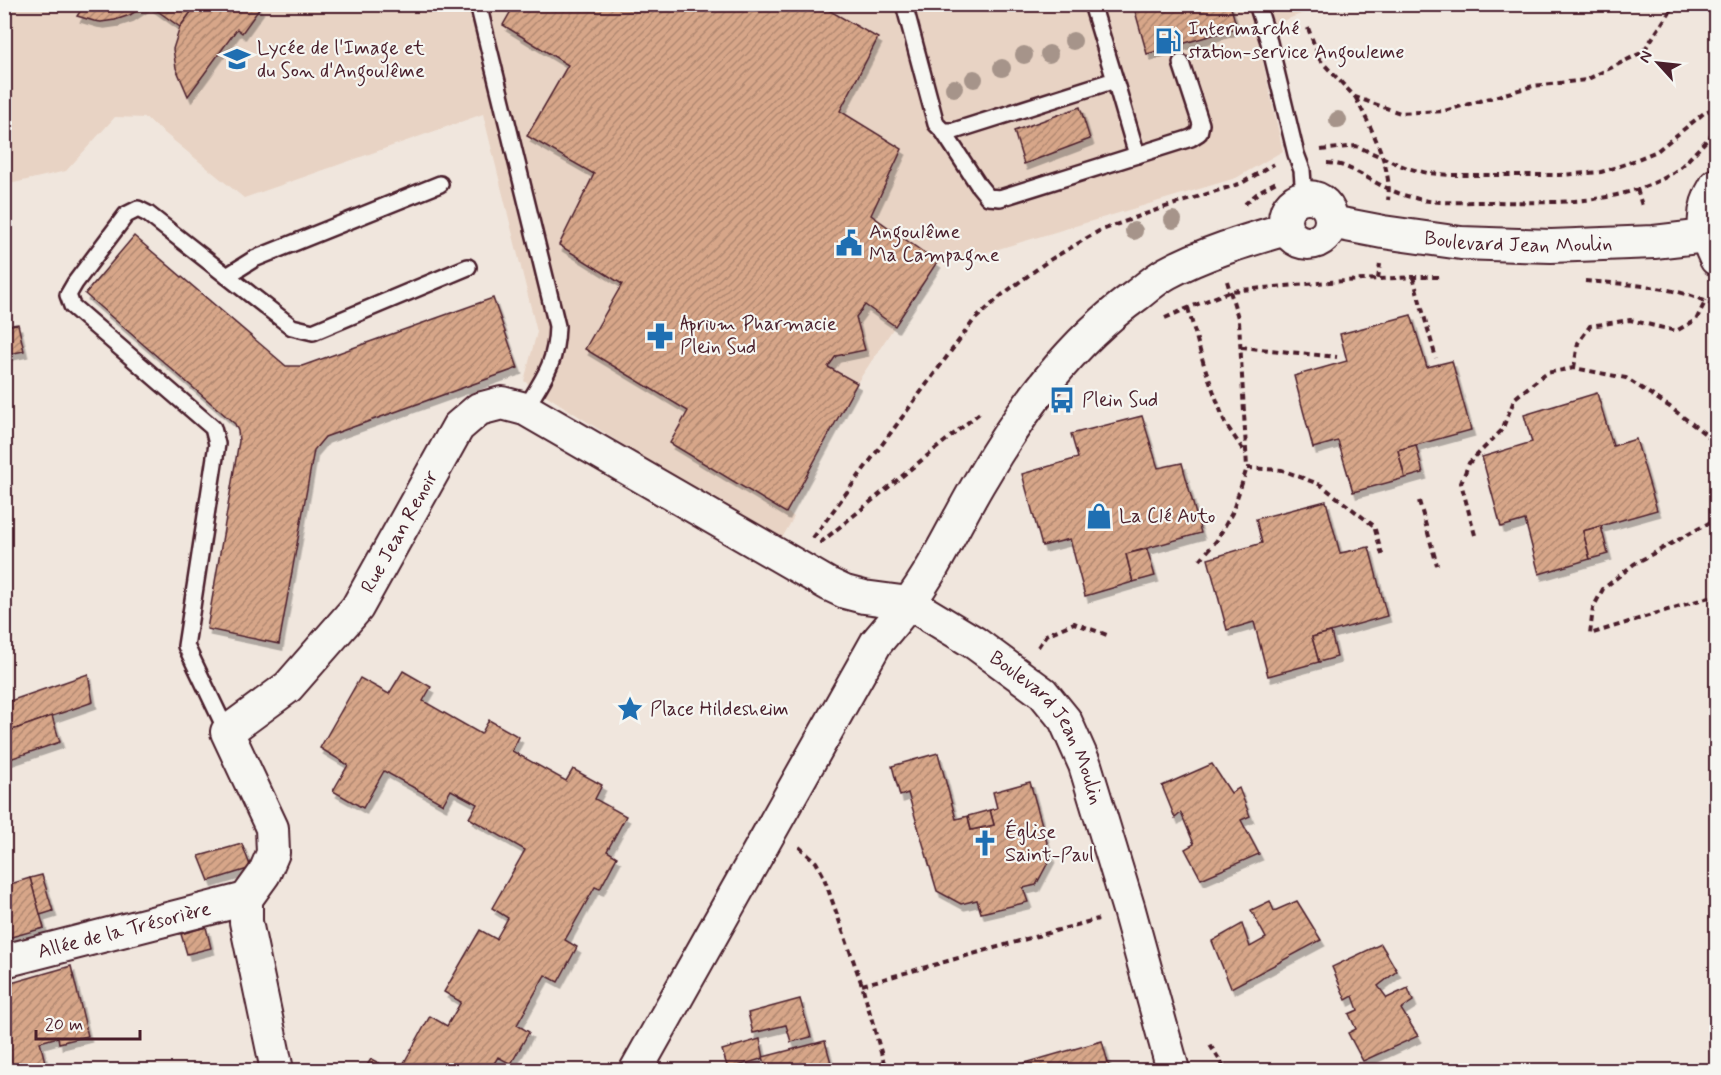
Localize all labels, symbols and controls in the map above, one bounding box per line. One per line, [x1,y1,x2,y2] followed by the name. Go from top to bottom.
[1188,16,1405,68] place label: Intermarché station-service Angouleme
[1153,26,1183,56] fuel station icon: Intermarché station-service Angouleme
[1628,33,1688,93] north arrow
[257,35,425,87] place label: Lycée de l'Image et du Son d'Angoulême
[222,44,252,74] school or university icon: Lycée de l'Image et du Son d'Angoulême
[1634,47,1658,66] text: N
[869,219,1000,271] place label: Angoulême Ma Campagne
[1423,224,1613,260] street label: Boulevard Jean Moulin
[834,228,864,258] public building icon: Angoulême Ma Campagne
[680,311,837,361] place label: Aprium Pharmacie Plein Sud
[645,321,675,351] pharmacy icon: Aprium Pharmacie Plein Sud
[1047,385,1077,415] bus stop icon: Plein Sud
[1082,387,1158,414] place label: Plein Sud
[355,465,445,598] street label: Rue Jean Renoir
[1084,501,1114,531] shop icon: La Clé Auto
[1119,503,1215,530] place label: La Clé Auto
[984,644,1110,808] street label: Boulevard Jean Moulin
[615,694,645,724] place icon: Place Hildesheim
[650,696,789,723] place label: Place Hildesheim
[1005,819,1094,869] place label: Église Saint-Paul
[970,828,1000,858] church icon: Église Saint-Paul
[35,895,214,965] street label: Allée de la Trésorière
[36,1003,140,1041] scale bar
[45,1013,83,1037] text: 20 m

